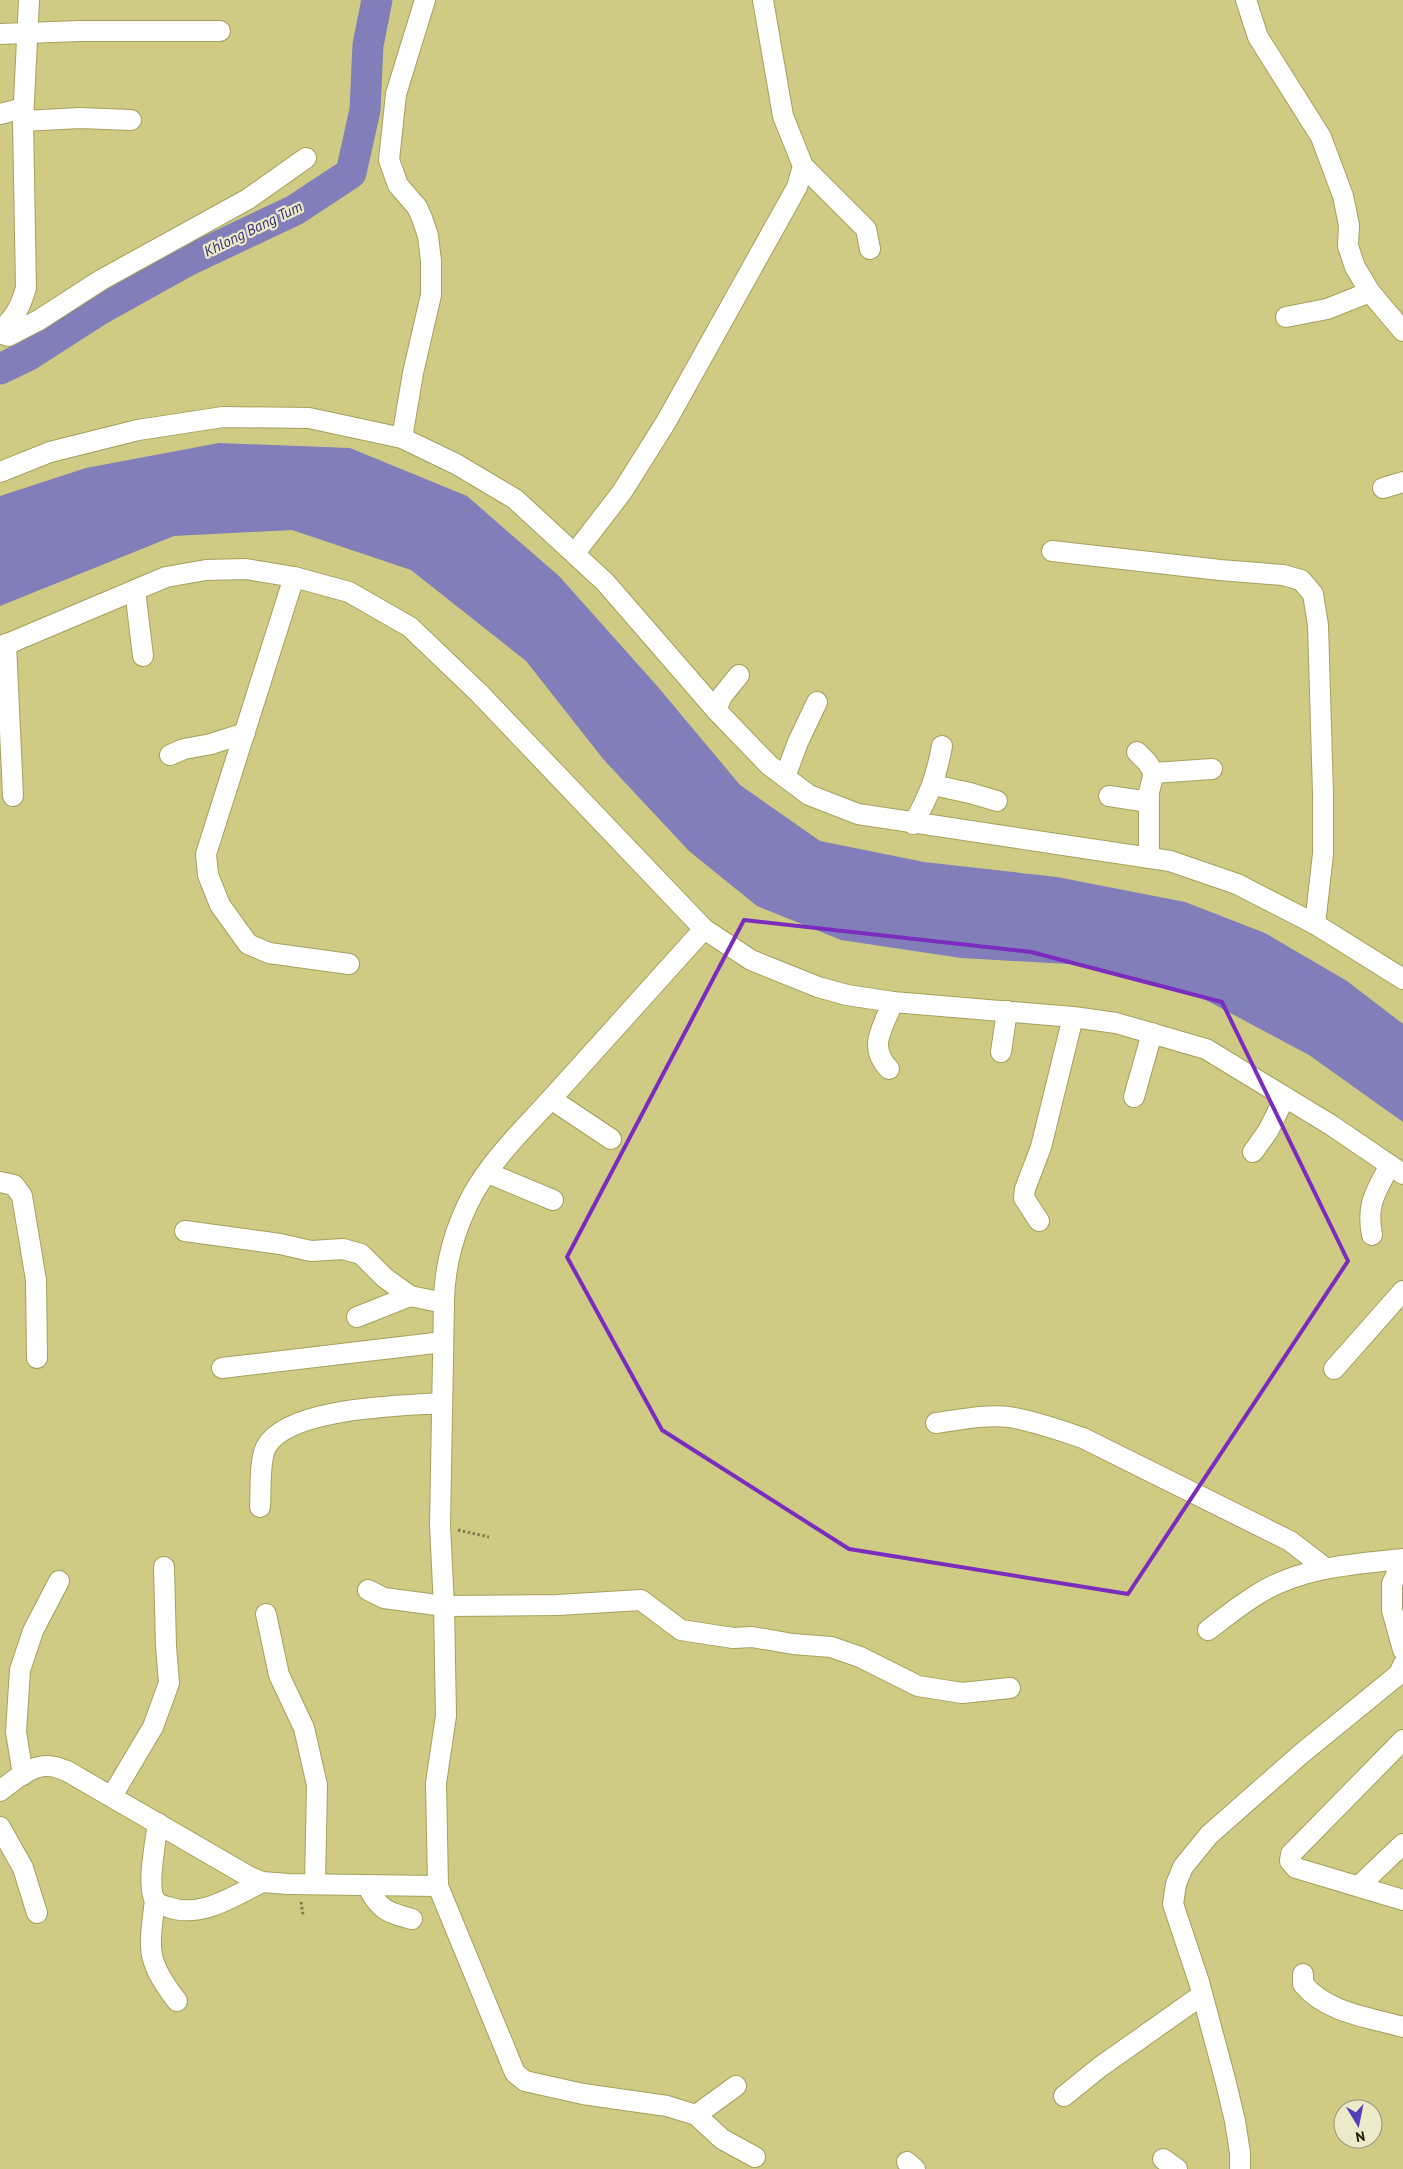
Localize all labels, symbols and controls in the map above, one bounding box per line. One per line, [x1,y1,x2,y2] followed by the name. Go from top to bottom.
[200,196,305,261] water label: Khlong Bang Tum
[1333,2099,1383,2149] north arrow
[1354,2127,1366,2146] text: N

